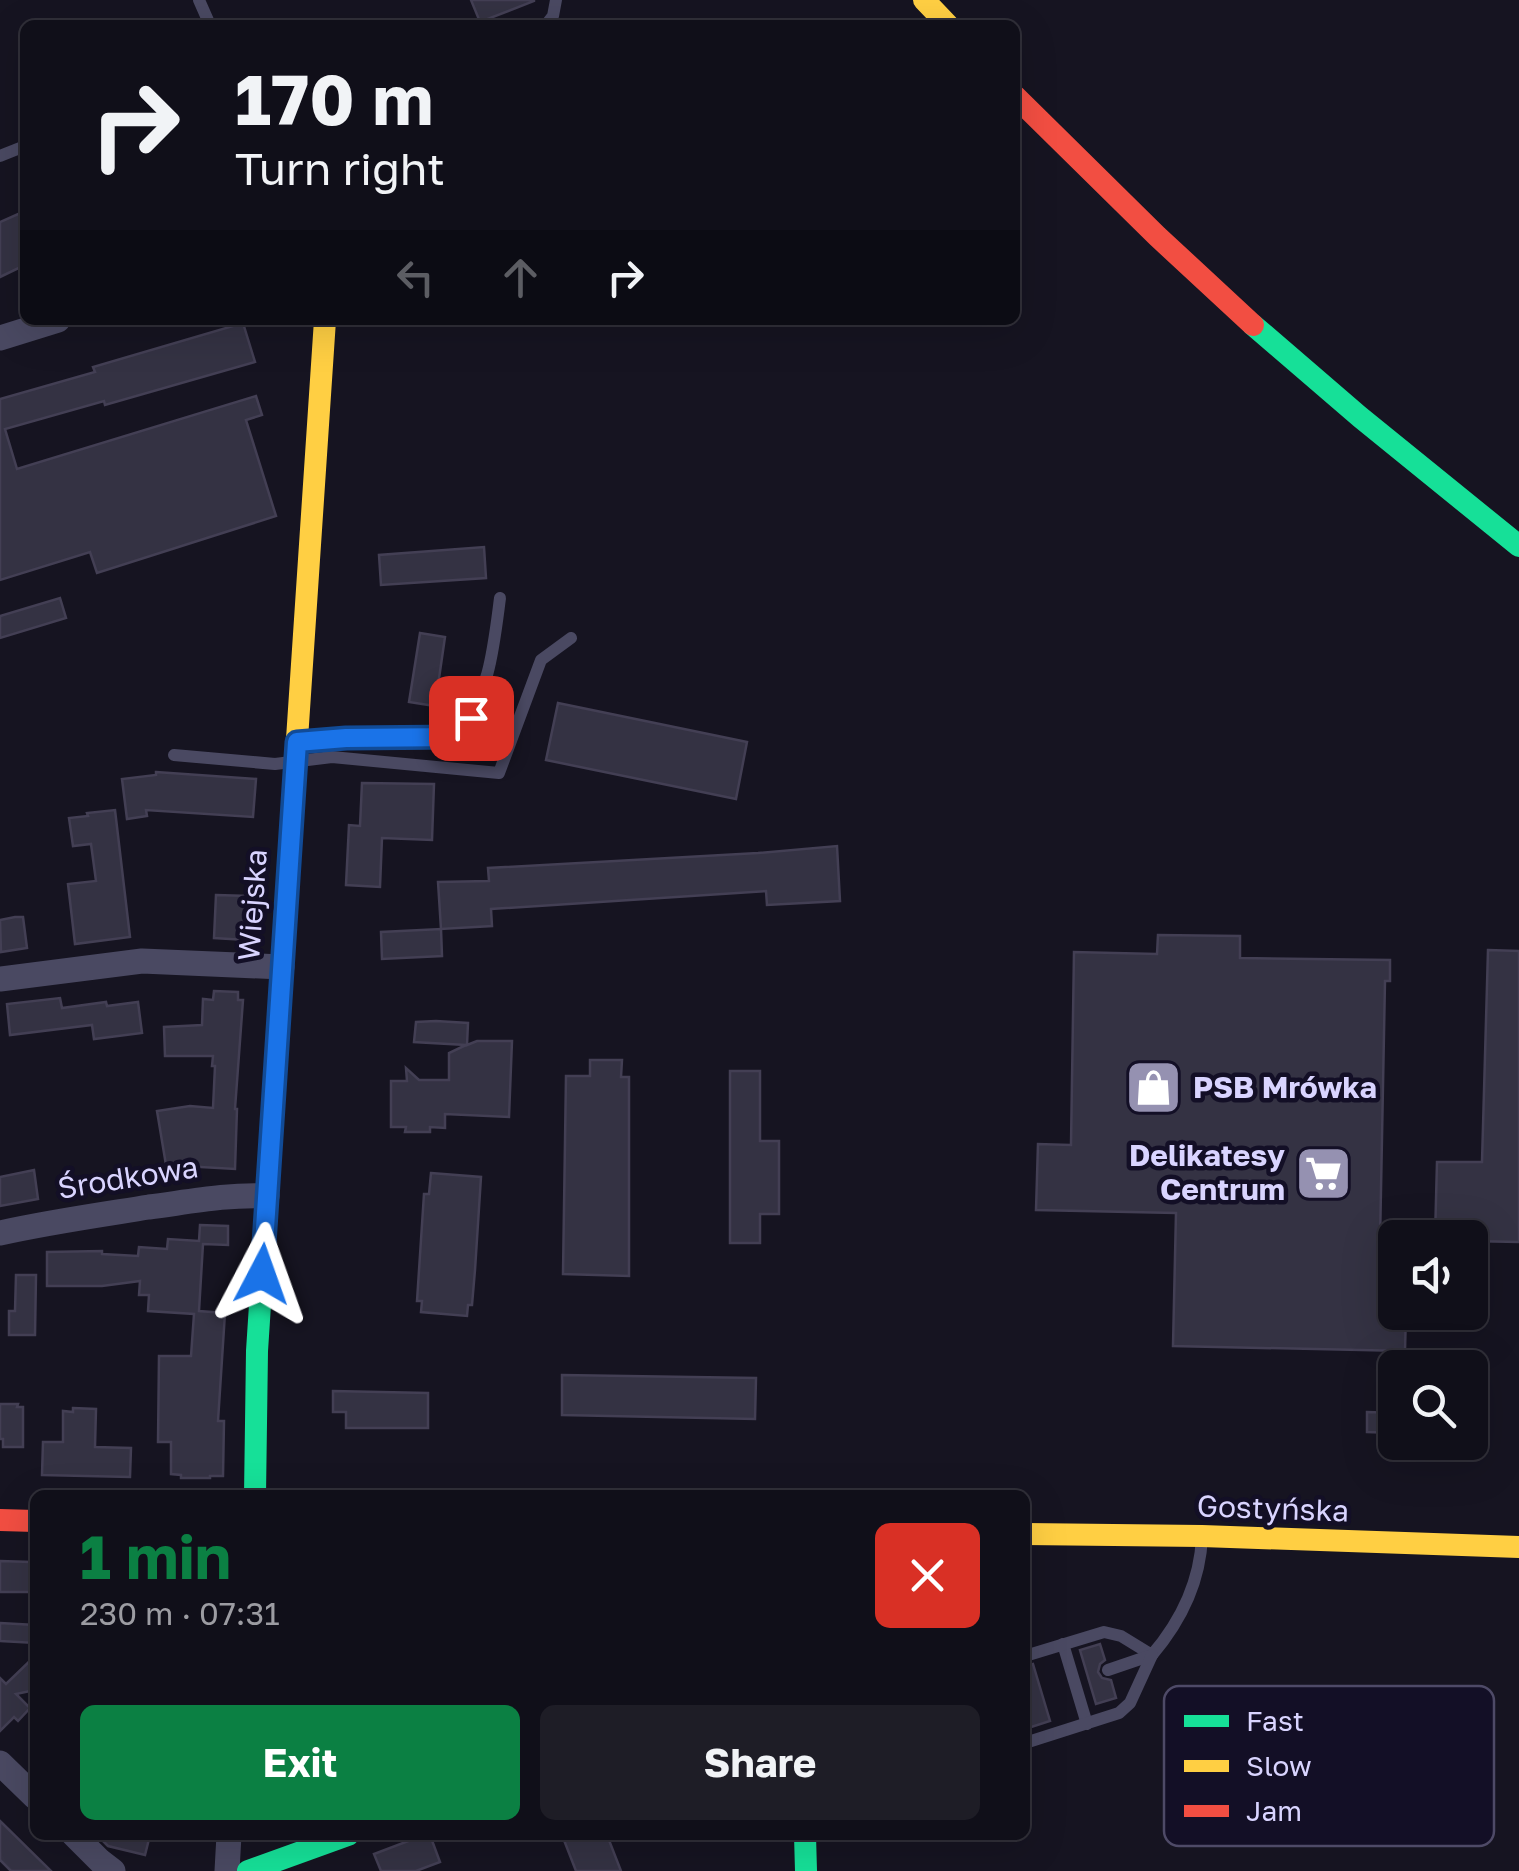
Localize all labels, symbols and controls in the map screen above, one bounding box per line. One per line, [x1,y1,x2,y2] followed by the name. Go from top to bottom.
[235,56,433,140] text: 170 m
[70,60,200,190] icon: right
[235,141,445,195] text: Turn right
[388,250,443,305] icon: left
[493,250,548,305] icon: ahead
[598,250,653,305] icon: right
[429,676,514,761] pin
[444,691,499,746] icon: arrive
[230,848,274,962] street label: Wiejska
[1124,1058,1184,1118] shop icon: PSB Mrówka
[1193,1069,1377,1105] place label: PSB Mrówka
[1129,1137,1285,1207] place label: Delikatesy Centrum
[1294,1143,1354,1203] supermarket icon: Delikatesy Centrum
[55,1148,201,1206] street label: Środkowa
[1378,1220,1488,1460] map controls
[1378,1220,1488,1330] button: sound
[210,1222,314,1326] position arrow
[1378,1350,1488,1460] button: search
[1196,1487,1350,1529] street label: Gostyńska
[80,1520,231,1592] text: 1 min
[875,1523,980,1628] button: close
[80,1594,280,1632] text: 230 m · 07:31
[1164,1686,1494,1846] legend
[1246,1704,1304,1737] text: Fast
[80,1705,520,1820] button: Exit
[540,1705,980,1820] button: Share
[1246,1749,1312,1782] text: Slow
[1246,1794,1302,1827] text: Jam

